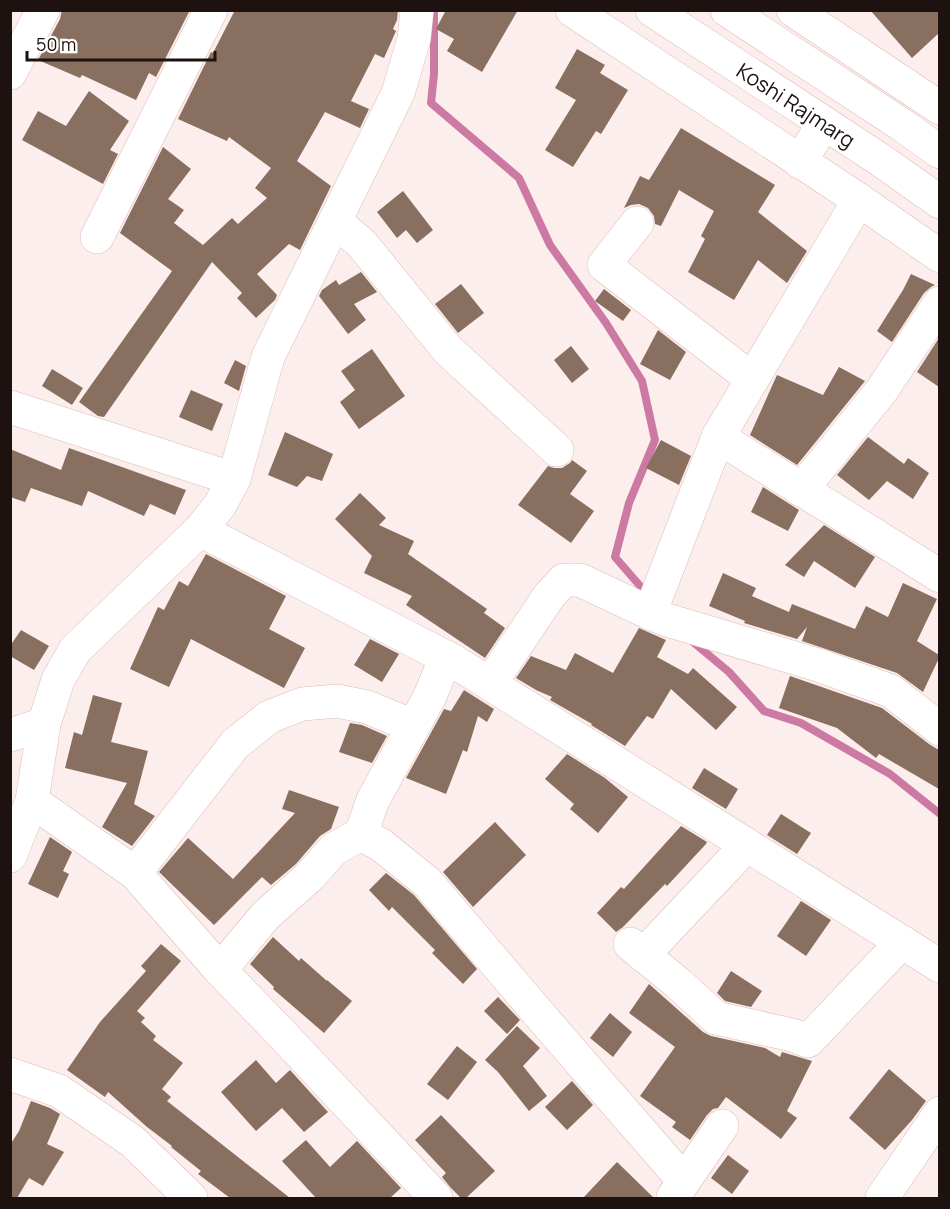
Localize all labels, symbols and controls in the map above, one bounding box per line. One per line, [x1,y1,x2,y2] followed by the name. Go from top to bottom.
[27,24,214,62] scale bar
[36,32,76,56] text: 50 m
[731,56,861,154] street label: Koshi Rajmarg

